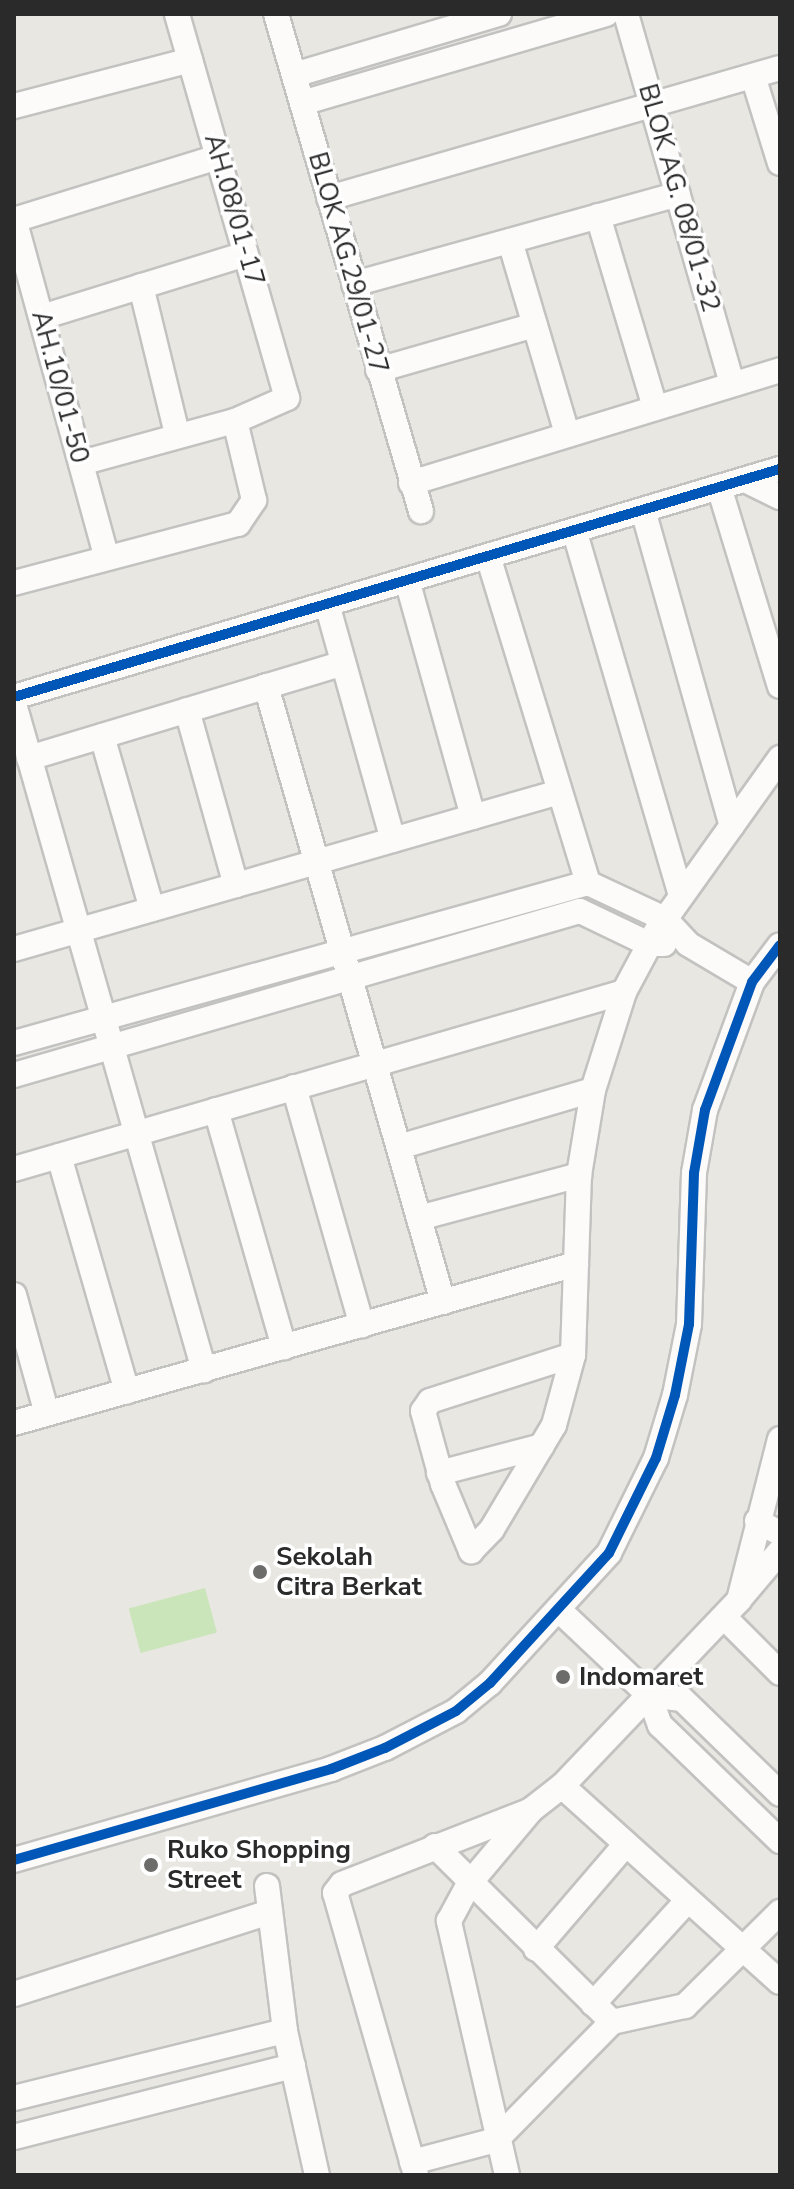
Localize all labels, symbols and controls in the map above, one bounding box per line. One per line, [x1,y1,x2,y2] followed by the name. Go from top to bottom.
[632,80,726,316] street label: BLOK AG. 08/01-32
[197,130,271,290] street label: AH.08/01-17
[301,149,395,377] street label: BLOK AG.29/01-27
[25,307,95,467] street label: AH.10/01-50
[276,1541,422,1602] place label: Sekolah Citra Berkat
[251,1563,269,1581] marker: Sekolah Citra Berkat
[579,1661,703,1693] place label: Indomaret
[554,1668,572,1686] marker: Indomaret
[167,1834,351,1896] place label: Ruko Shopping Street
[142,1856,160,1874] marker: Ruko Shopping Street

